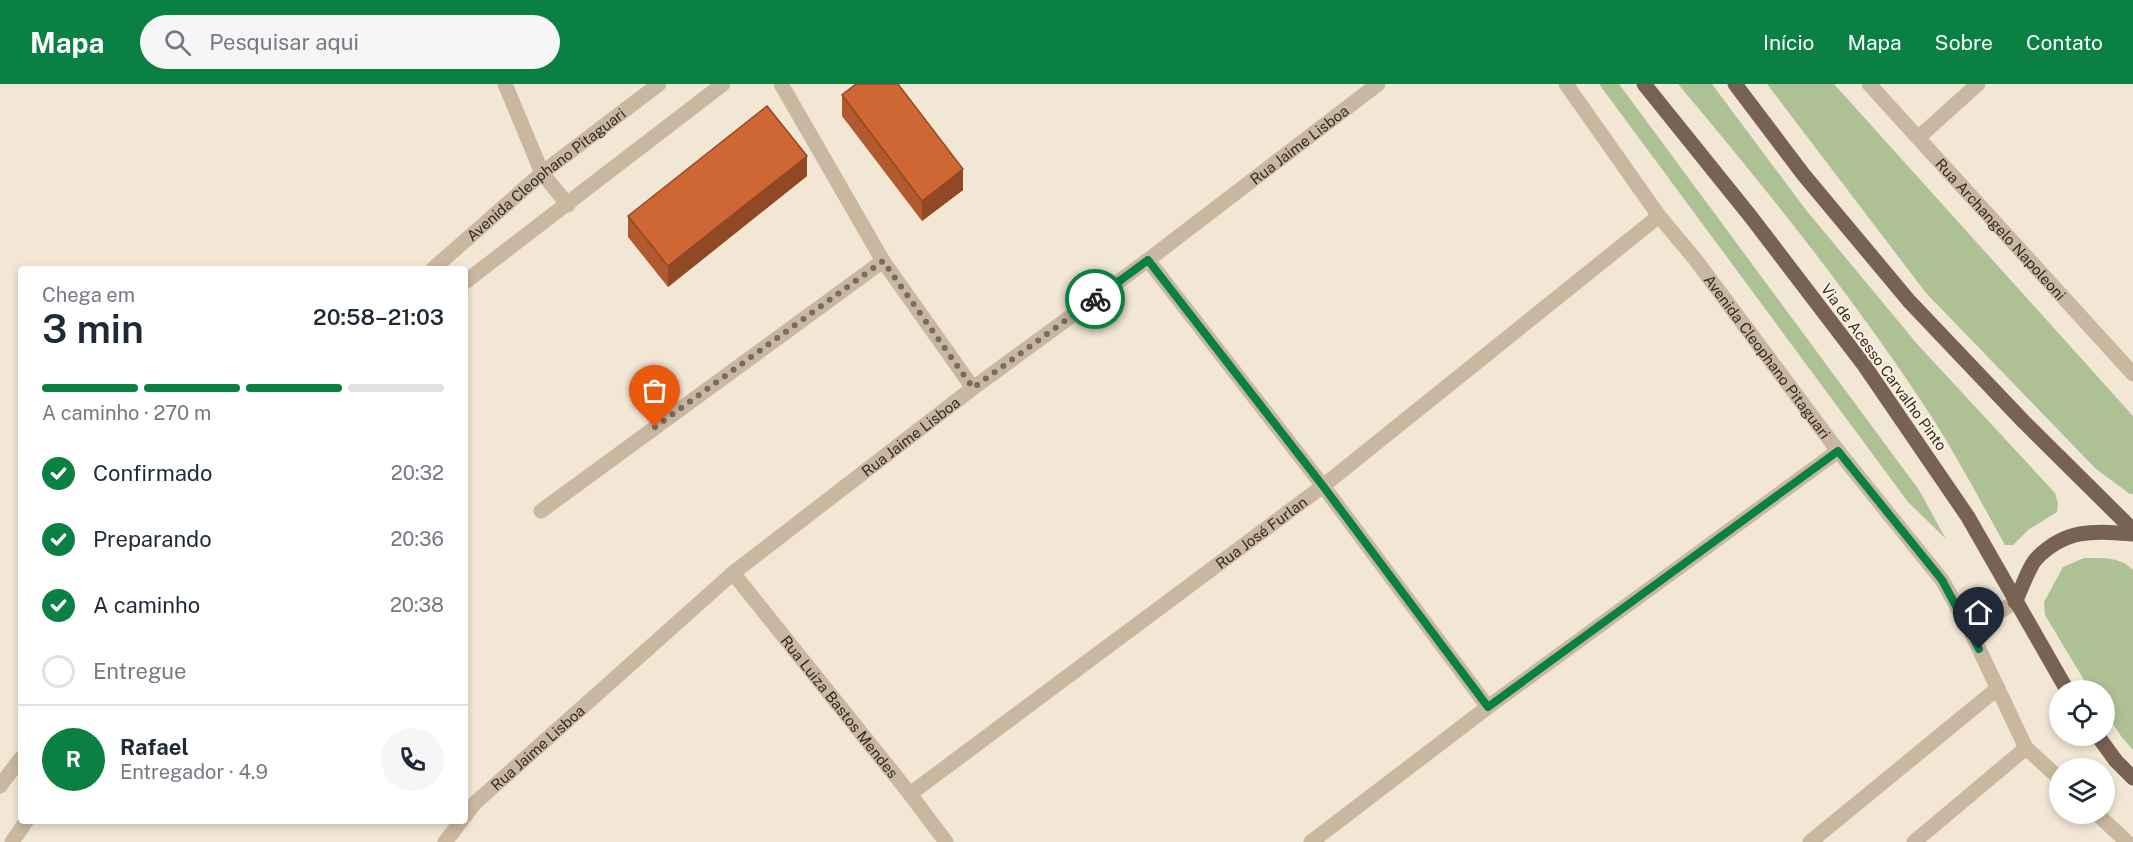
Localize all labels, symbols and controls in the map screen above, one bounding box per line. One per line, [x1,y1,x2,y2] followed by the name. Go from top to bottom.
[140,15,560,69] search box
[30,26,104,59] text: Mapa
[161,26,194,59] icon: search
[209,29,359,55] text: Pesquisar aqui
[1763,30,1814,55] text: Início
[1847,30,1902,55] text: Mapa
[1935,30,1993,55] text: Sobre
[2026,30,2103,55] text: Contato
[1246,101,1352,187] street label: Rua Jaime Lisboa
[463,104,629,244] street label: Avenida Cleophano Pitaguari
[1932,155,2070,303] street label: Rua Archangelo Napoleoni
[1065,269,1125,329] courier
[1701,271,1834,442] street label: Avenida Cleophano Pitaguari
[1818,280,1950,454] street label: Via de Acesso Carvalho Pinto
[42,283,135,307] text: Chega em
[1079,283,1112,316] icon: bike
[313,304,444,330] text: 20:58–21:03
[42,306,144,352] text: 3 min
[629,365,680,427] pin
[638,374,671,407] icon: bag
[858,393,963,479] street label: Rua Jaime Lisboa
[42,401,211,425] text: A caminho · 270 m
[42,457,75,490] icon: check
[93,460,212,486] text: Confirmado
[391,461,444,485] text: 20:32
[1212,493,1310,572] street label: Rua José Furlan
[42,523,75,556] icon: check
[93,526,212,552] text: Preparando
[390,527,444,551] text: 20:36
[1953,587,2004,649] pin
[42,589,75,622] icon: check
[93,592,200,618] text: A caminho
[390,593,444,617] text: 20:38
[1962,596,1995,629] icon: home
[778,632,902,781] street label: Rua Luiza Bastos Mendes
[93,658,187,684] text: Entregue
[2049,680,2115,824] map controls
[2049,680,2115,746] button: locate
[487,701,588,793] street label: Rua Jaime Lisboa
[381,728,444,791] button: phone
[120,734,189,760] text: Rafael
[66,746,81,772] text: R
[2049,758,2115,824] button: layers
[120,760,268,784] text: Entregador · 4.9

